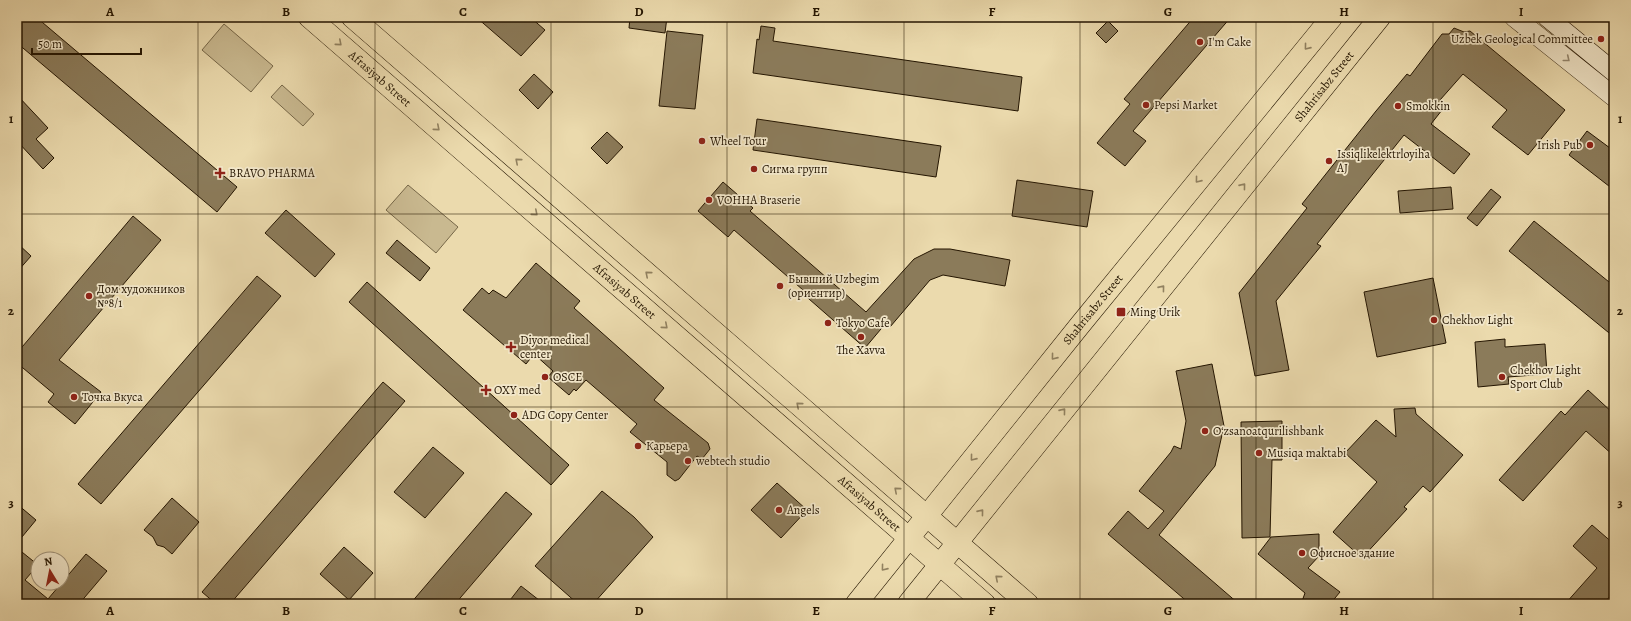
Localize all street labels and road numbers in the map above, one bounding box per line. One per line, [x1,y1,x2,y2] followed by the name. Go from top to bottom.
[344,46,415,110] street label: Afrasiyab Street
[1291,48,1358,125] street label: Shahrisabz Street
[589,259,659,323] street label: Afrasiyab Street
[1059,271,1126,348] street label: Shahrisabz Street
[834,471,904,535] street label: Afrasiyab Street

